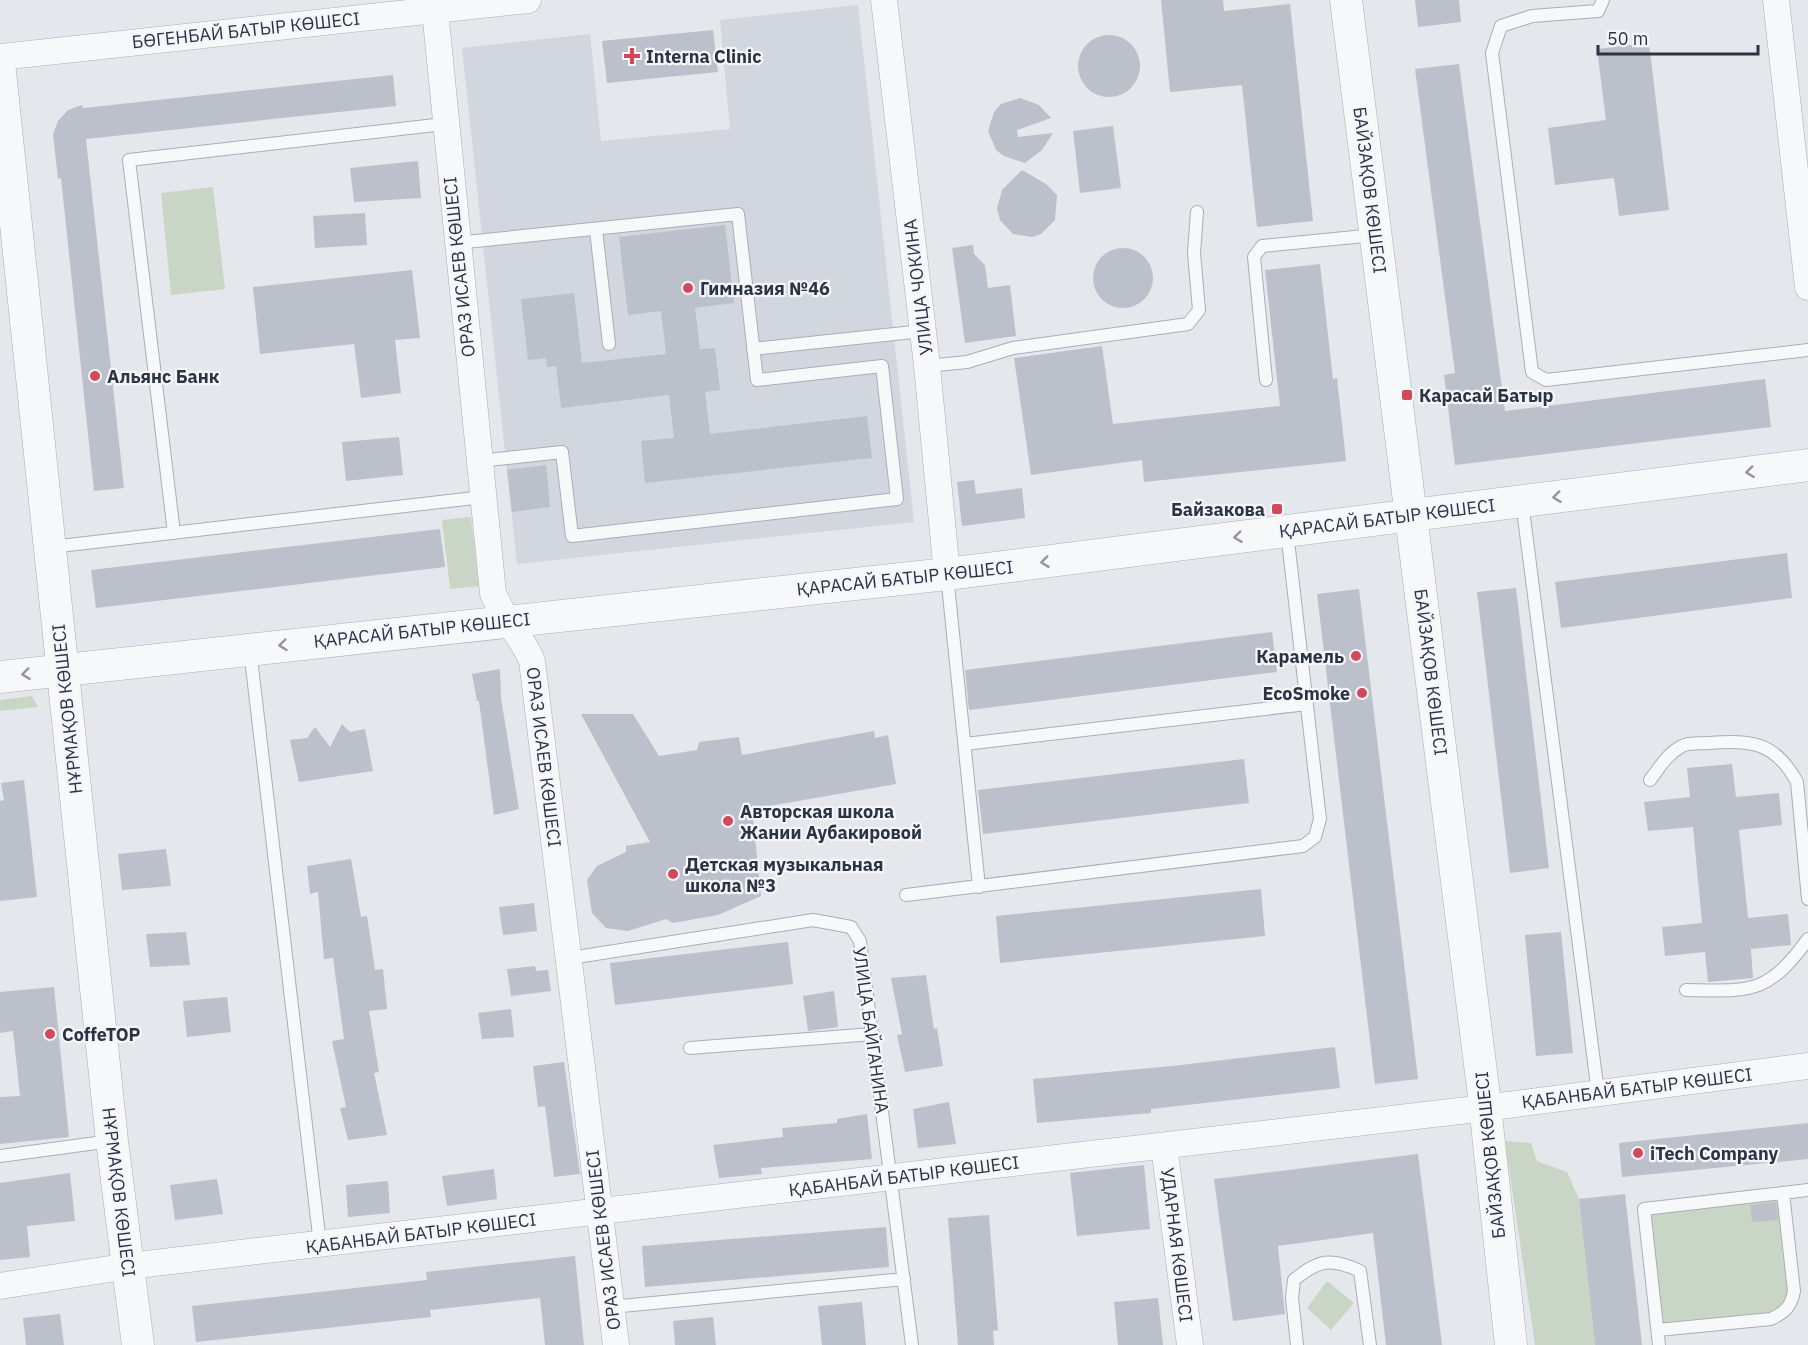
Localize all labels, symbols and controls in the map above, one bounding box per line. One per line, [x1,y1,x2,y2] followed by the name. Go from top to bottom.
[131,7,361,53] street label: БӨГЕНБАЙ БАТЫР КӨШЕСІ
[1598,18,1758,56] scale bar
[1607,27,1649,50] text: 50 m
[646,45,761,68] place label: Interna Clinic
[623,47,641,65] marker: Interna Clinic
[1348,105,1392,275] street label: БАЙЗАҚОВ КӨШЕСІ
[438,176,480,358] street label: ОРАЗ ИСАЕВ КӨШЕСІ
[898,217,938,356] street label: УЛИЦА ЧОКИНА
[700,277,830,300] place label: Гимназия №46
[681,281,695,295] marker: Гимназия №46
[107,365,219,388] place label: Альянс Банк
[88,369,102,383] marker: Альянс Банк
[1419,384,1553,407] place label: Карасай Батыр
[1400,388,1414,402] marker: Карасай Батыр
[1745,466,1755,478] one-way arrow
[1552,490,1561,503] one-way arrow
[1277,493,1497,543] street label: ҚАРАСАЙ БАТЫР КӨШЕСІ
[1171,498,1265,521] place label: Байзакова
[1270,502,1284,516] marker: Байзакова
[1233,530,1243,543] one-way arrow
[795,555,1015,601] street label: ҚАРАСАЙ БАТЫР КӨШЕСІ
[1040,555,1049,567] one-way arrow
[1409,587,1453,757] street label: БАЙЗАҚОВ КӨШЕСІ
[312,607,532,653] street label: ҚАРАСАЙ БАТЫР КӨШЕСІ
[47,623,87,795] street label: НҰРМАҚОВ КӨШЕСІ
[278,638,287,651] one-way arrow
[1256,645,1344,668] place label: Карамель
[1349,649,1363,663] marker: Карамель
[522,666,566,848] street label: ОРАЗ ИСАЕВ КӨШЕСІ
[22,667,31,680] one-way arrow
[1262,682,1350,705] place label: EcoSmoke
[1355,686,1369,700] marker: EcoSmoke
[740,800,922,844] place label: Авторская школа Жании Аубакировой
[721,814,735,828] marker: Авторская школа Жании Аубакировой
[685,853,883,897] place label: Детская музыкальная школа №3
[666,867,680,881] marker: Детская музыкальная школа №3
[848,945,894,1115] street label: УЛИЦА БАЙГАНИНА
[62,1023,141,1046] place label: CoffeTOP
[43,1027,57,1041] marker: CoffeTOP
[1520,1062,1754,1114] street label: ҚАБАНБАЙ БАТЫР КӨШЕСІ
[1470,1070,1510,1240] street label: БАЙЗАҚОВ КӨШЕСІ
[97,1106,141,1278] street label: НҰРМАҚОВ КӨШЕСІ
[1650,1142,1779,1165] place label: iTech Company
[1631,1146,1645,1160] marker: iTech Company
[581,1149,625,1331] street label: ОРАЗ ИСАЕВ КӨШЕСІ
[787,1150,1021,1202] street label: ҚАБАНБАЙ БАТЫР КӨШЕСІ
[1156,1166,1198,1324] street label: УДАРНАЯ КӨШЕСІ
[304,1207,538,1259] street label: ҚАБАНБАЙ БАТЫР КӨШЕСІ

